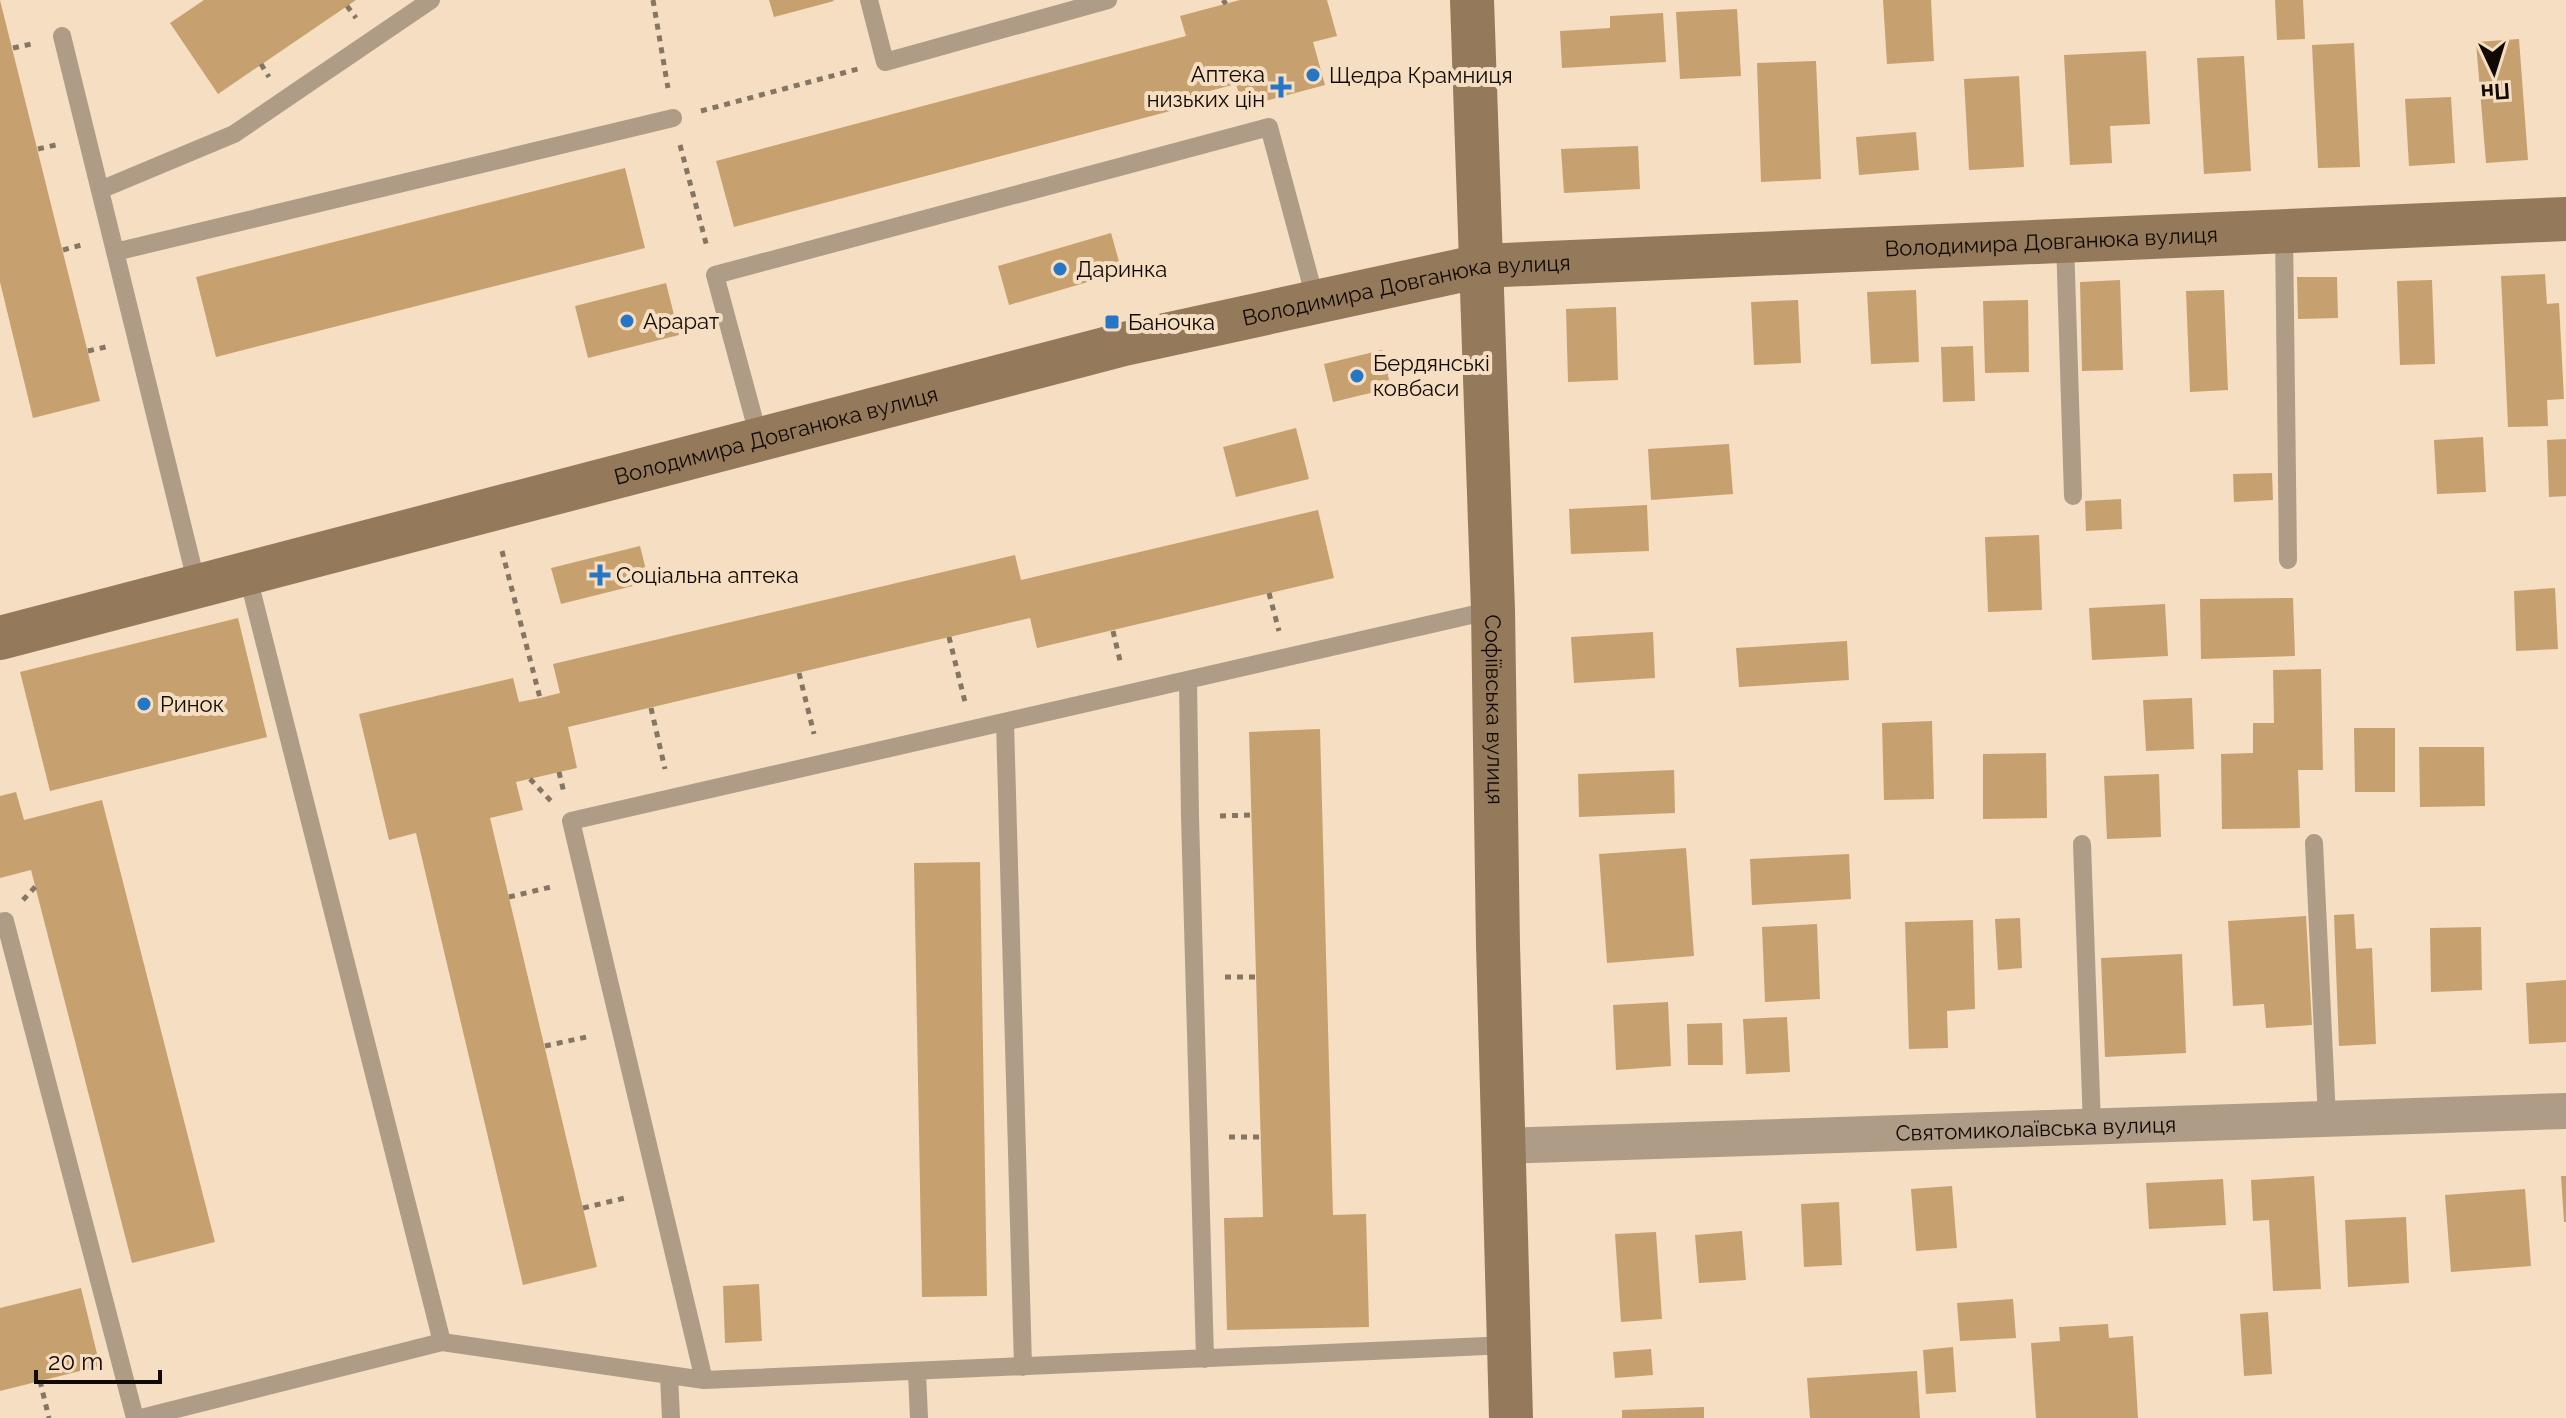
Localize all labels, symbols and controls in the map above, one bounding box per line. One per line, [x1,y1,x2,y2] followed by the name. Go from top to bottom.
[2454,32,2534,112] north arrow
[1147,61,1265,112] place label: Аптека низьких цін
[1329,62,1513,88] place label: Щедра Крамниця
[1304,66,1322,84] marker: Щедра Крамниця
[1272,78,1290,96] marker: Аптека низьких цін
[2480,78,2511,106] text: Пн
[1884,221,2218,262] street label: Володимира Довганюка вулиця
[1240,249,1571,331] street label: Володимира Довганюка вулиця
[1076,256,1167,282] place label: Даринка
[1051,260,1069,278] marker: Даринка
[643,308,720,334] place label: Арарат
[1128,309,1215,335] place label: Баночка
[618,312,636,330] marker: Арарат
[1103,313,1121,331] marker: Баночка
[1373,350,1490,401] place label: Бердянські ковбаси
[1348,367,1366,385] marker: Бердянські ковбаси
[611,380,941,490] street label: Володимира Довганюка вулиця
[616,562,799,588] place label: Соціальна аптека
[591,566,609,584] marker: Соціальна аптека
[1480,614,1509,805] street label: Софіївська вулиця
[160,691,224,717] place label: Ринок
[135,695,153,713] marker: Ринок
[1895,1111,2176,1146] street label: Святомиколаївська вулиця
[36,1334,160,1384] scale bar
[48,1347,103,1376] text: 20 m

